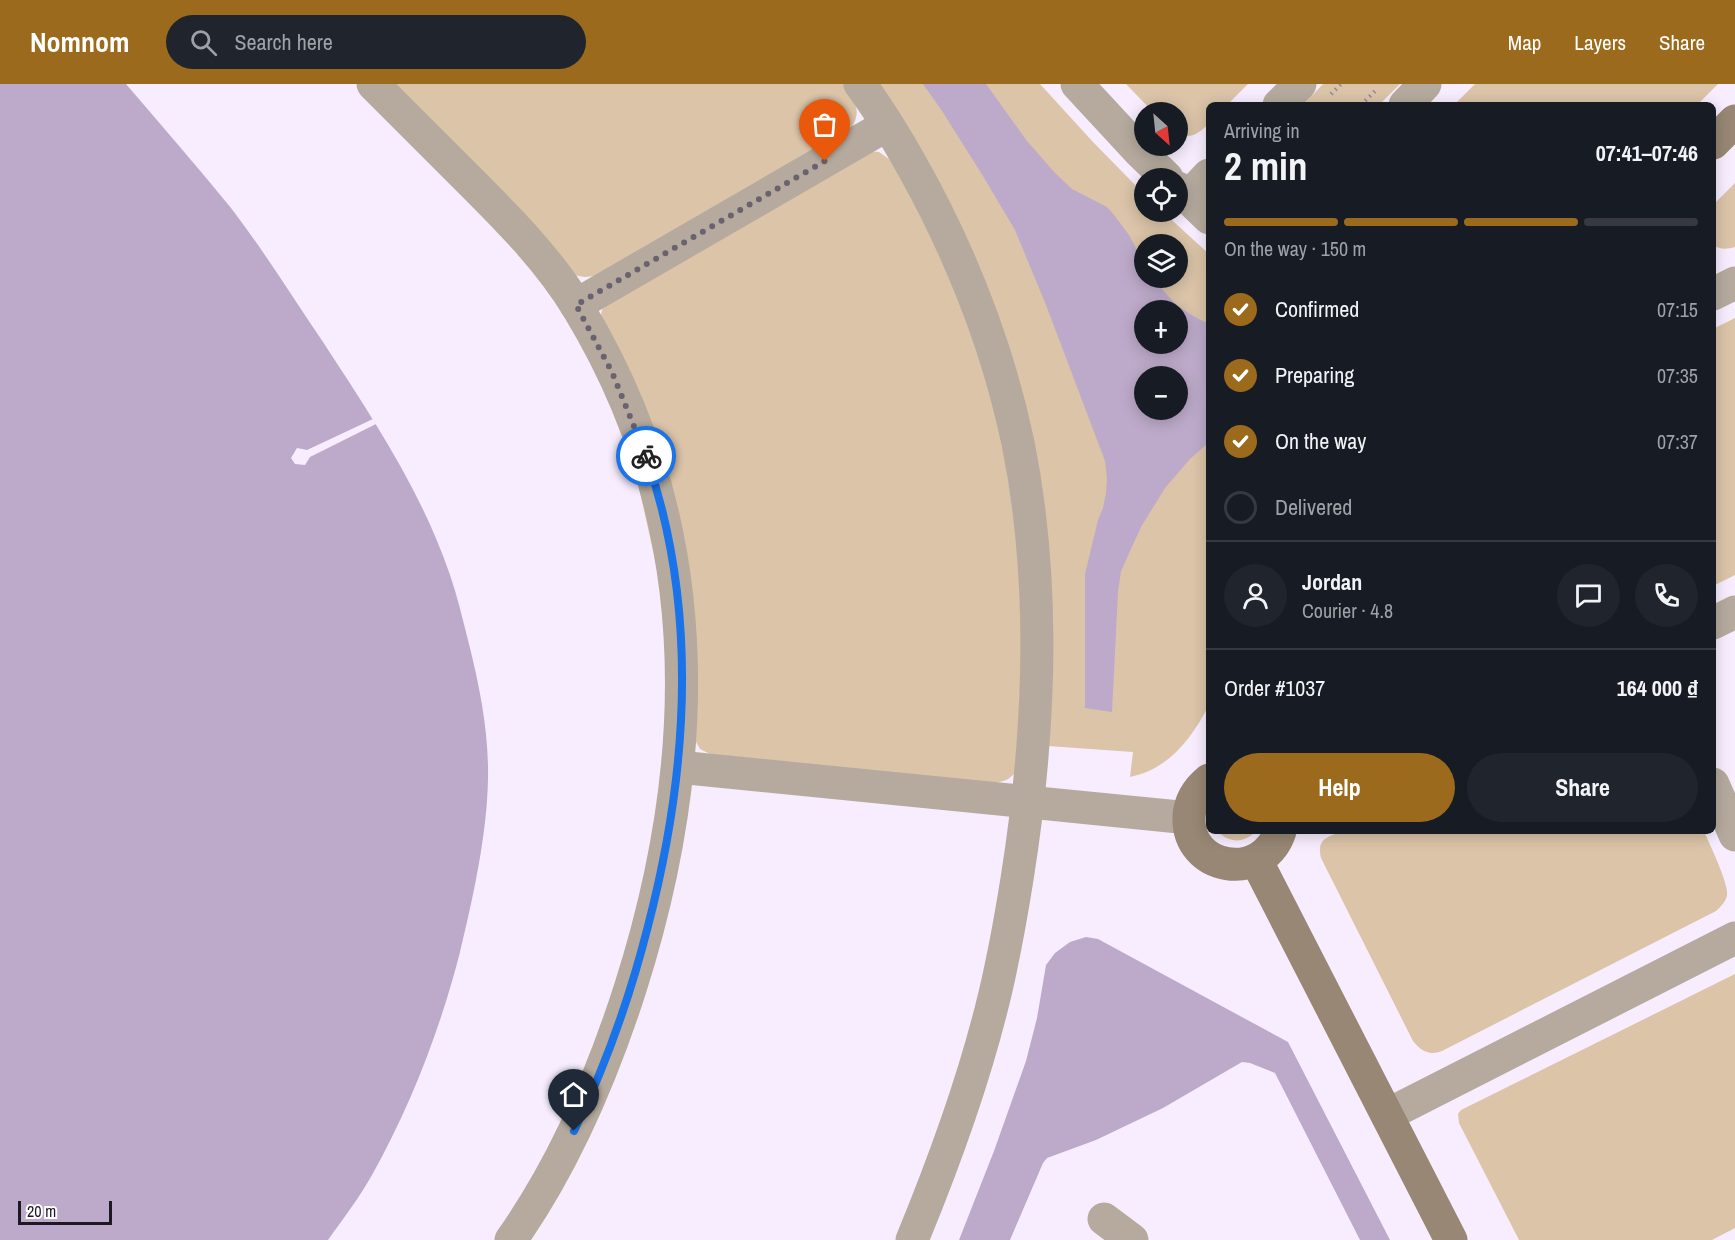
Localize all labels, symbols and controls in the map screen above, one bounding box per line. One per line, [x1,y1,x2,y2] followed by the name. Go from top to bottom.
[166,15,586,69] search box
[30,23,130,61] text: Nomnom
[187,26,220,59] icon: search
[235,27,333,57] text: Search here
[1508,28,1541,57] text: Map
[1574,28,1626,57] text: Layers
[1659,28,1705,57] text: Share
[799,99,850,161] pin
[1134,102,1188,156] north arrow
[1134,102,1188,420] map controls
[808,108,841,141] icon: bag
[1224,117,1300,144] text: Arriving in
[1596,138,1698,168] text: 07:41–07:46
[1224,140,1308,192] text: 2 min
[1134,168,1188,222] button: locate
[1134,234,1188,288] button: layers
[1224,235,1366,262] text: On the way · 150 m
[1224,293,1257,326] icon: check
[1275,294,1359,324] text: Confirmed
[1657,296,1698,323] text: 07:15
[1134,300,1188,354] button: +
[1224,359,1257,392] icon: check
[1275,360,1354,390] text: Preparing
[1657,362,1698,389] text: 07:35
[1134,366,1188,420] button: −
[1224,425,1257,458] icon: check
[616,426,676,486] courier
[1275,426,1366,456] text: On the way
[1657,428,1698,455] text: 07:37
[630,440,663,473] icon: bike
[1275,492,1352,522] text: Delivered
[1224,564,1287,627] button: person
[1557,564,1620,627] button: chat
[1635,564,1698,627] button: phone
[1302,567,1362,597] text: Jordan
[1302,597,1393,624] text: Courier · 4.8
[1224,673,1325,703] text: Order #1037
[1617,673,1698,703] text: 164 000 ₫
[1224,753,1455,822] button: Help
[1467,753,1698,822] button: Share
[548,1069,599,1131] pin
[557,1078,590,1111] icon: home
[18,1198,112,1226] scale bar
[27,1200,56,1222] text: 20 m

